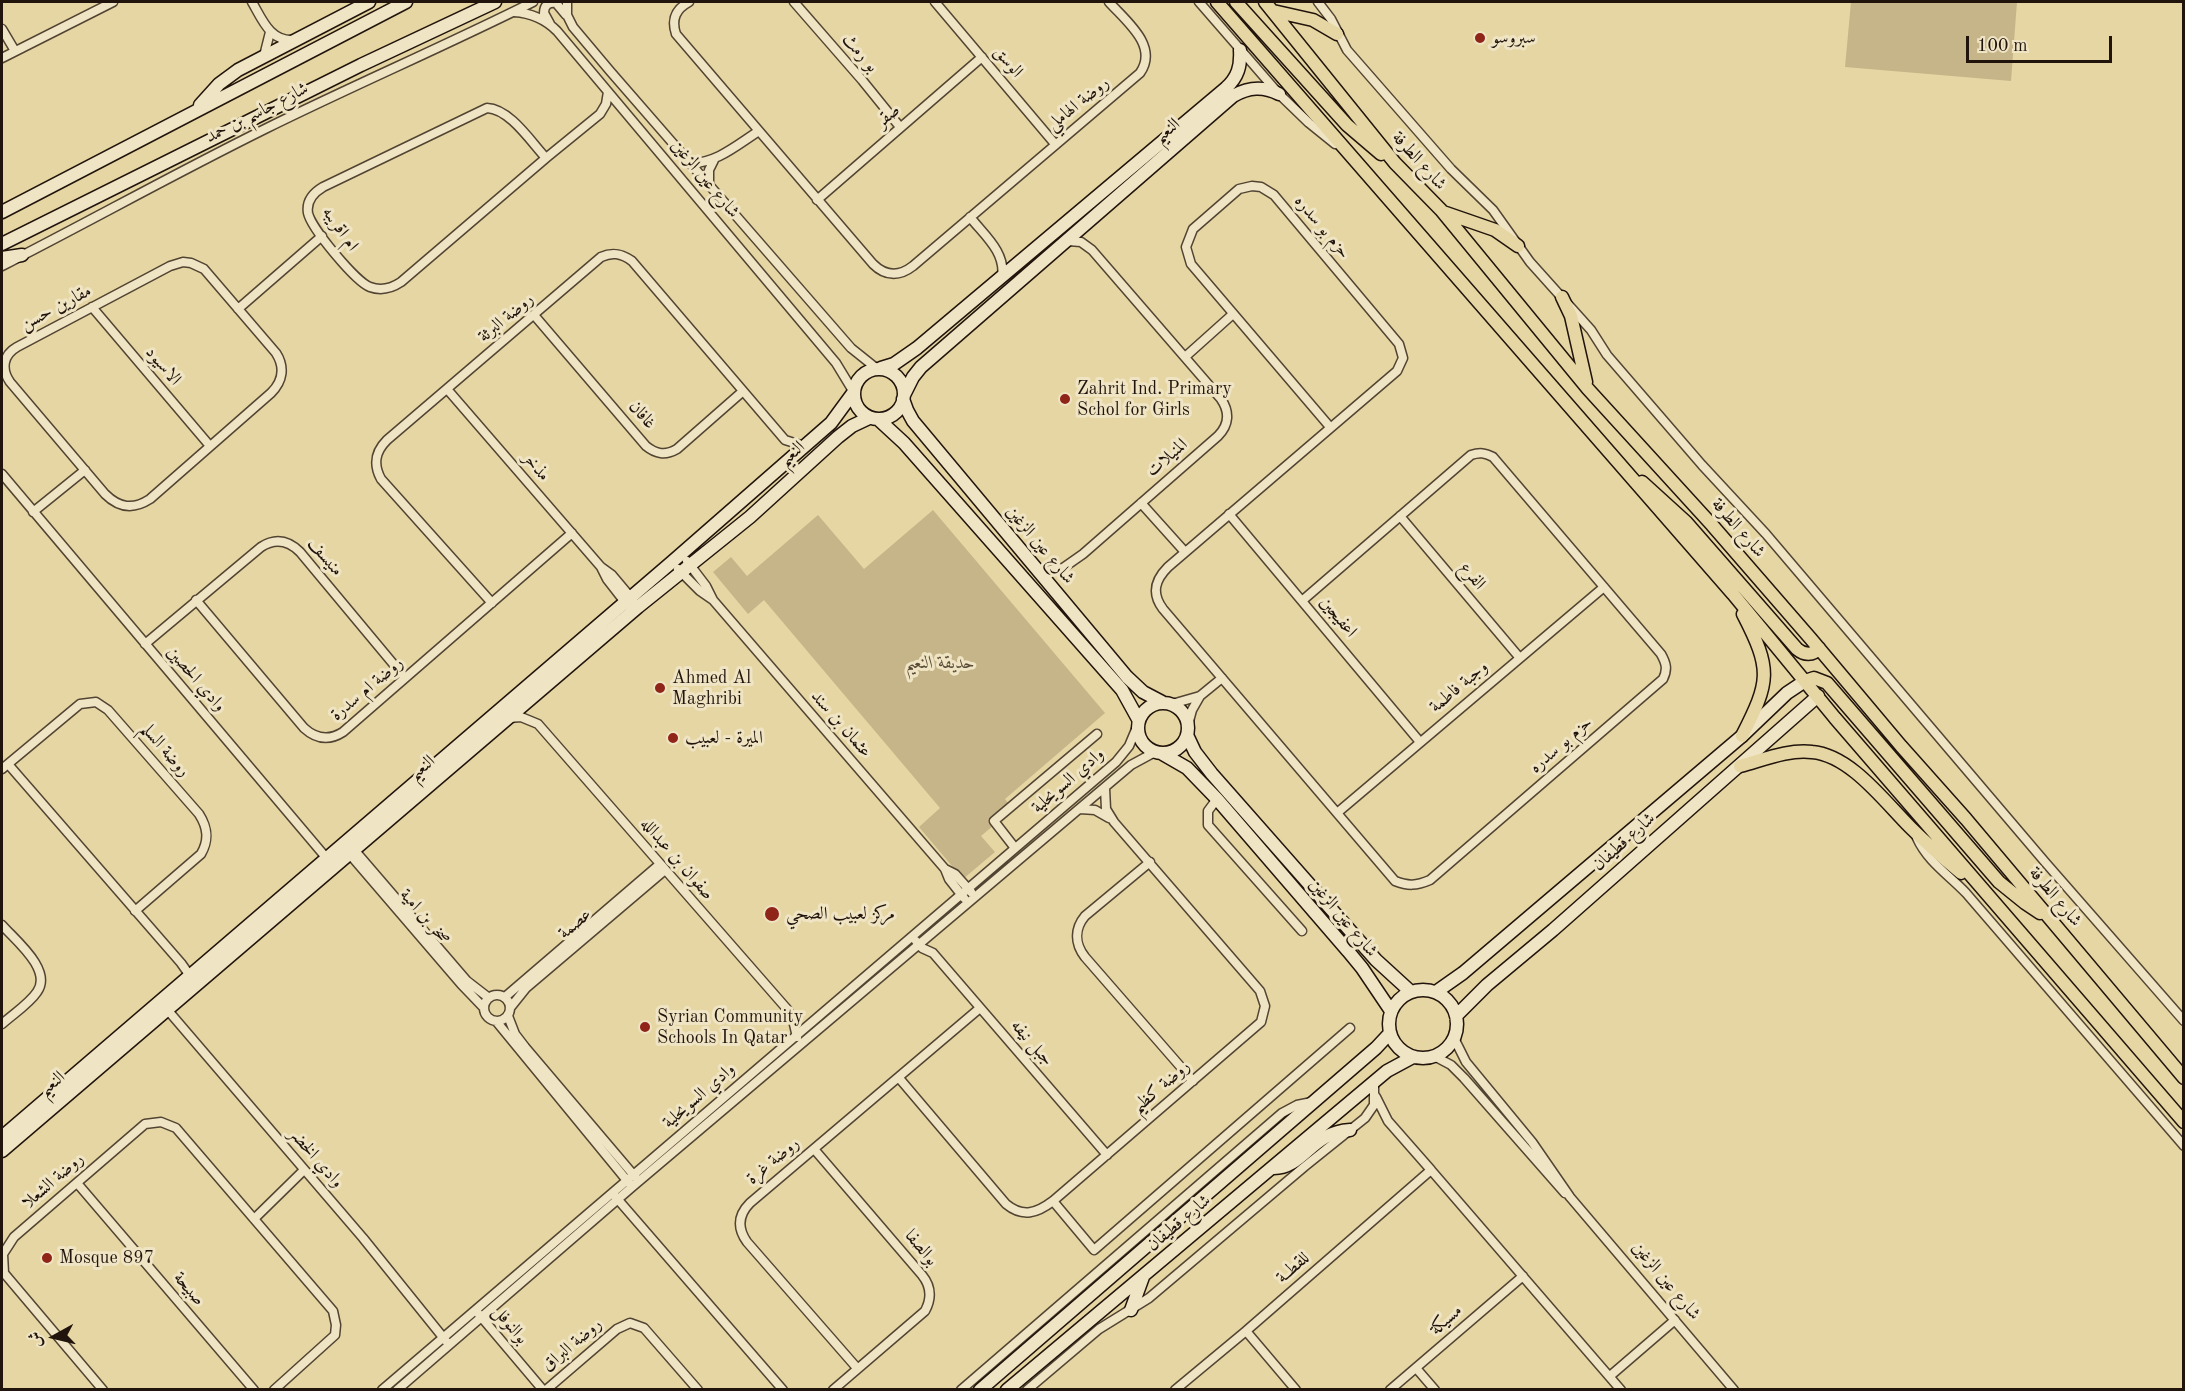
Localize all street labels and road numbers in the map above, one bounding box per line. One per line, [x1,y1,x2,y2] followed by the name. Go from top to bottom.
[837,29,883,77] street label: بو رمث
[989,42,1027,82] street label: الوسق
[1042,72,1114,136] street label: روضة الهاملي
[202,78,312,148] street label: شارع جاسم بن حمد
[871,99,905,133] street label: صقر
[1149,114,1185,148] street label: النعيم
[1387,127,1451,195] street label: شارع الطرفة
[666,135,744,223] street label: شارع عين الزغين
[1289,191,1355,263] street label: حزم بو سدره
[317,203,363,255] street label: ام اقريبه
[17,280,95,336] street label: مقارين حسن
[474,289,538,347] street label: روضة البرثة
[140,342,186,390] street label: الاسيود
[624,396,660,434] street label: غافان
[1142,434,1192,482] street label: المنيلات
[774,437,810,471] street label: النعيم
[518,448,554,486] street label: مذخر
[1706,494,1770,562] street label: شارع الطرفة
[1001,501,1079,589] street label: شارع عين الزغين
[302,533,348,581] street label: منيسف
[1454,558,1490,594] street label: الفرع
[1315,592,1361,642] street label: اعفيجين
[162,642,230,716] street label: وادي الحصين
[326,652,408,726] street label: روضة ام سدرة
[1425,656,1493,718] street label: وجبة فاطمة
[806,686,876,762] street label: عثمان بن سند
[1525,712,1597,778] street label: حزم بو سدره
[136,718,194,782] street label: روضة السلم
[1027,744,1109,818] street label: وادي السويحلية
[404,751,440,785] street label: النعيم
[1588,808,1660,876] street label: شارع قطيفان
[635,813,719,905] street label: صفوان بن عبدالله
[2024,863,2086,931] street label: شارع الطرفة
[1304,874,1382,962] street label: شارع عين الزغين
[395,884,455,950] street label: صخر بن امية
[554,904,596,944] street label: عصمة
[1006,1015,1058,1071] street label: جبل نيفه
[1127,1056,1195,1118] street label: روضة كظيم
[658,1059,740,1133] street label: وادي السويحلية
[34,1067,70,1101] street label: النعيم
[284,1124,348,1192] street label: وادي الخضر
[742,1133,804,1189] street label: روضة غرة
[18,1148,88,1214] street label: روضة الشعلا
[1143,1190,1215,1256] street label: شارع قطيفان
[900,1226,942,1270] street label: بوالصفا
[1627,1237,1705,1325] street label: شارع عين الزغين
[1272,1248,1314,1288] street label: للقطــة
[168,1268,210,1310] street label: صبيحة
[1425,1300,1467,1340] street label: مسيكة
[488,1301,532,1349] street label: بوالنوفل
[537,1314,607,1376] street label: روضة البراق

